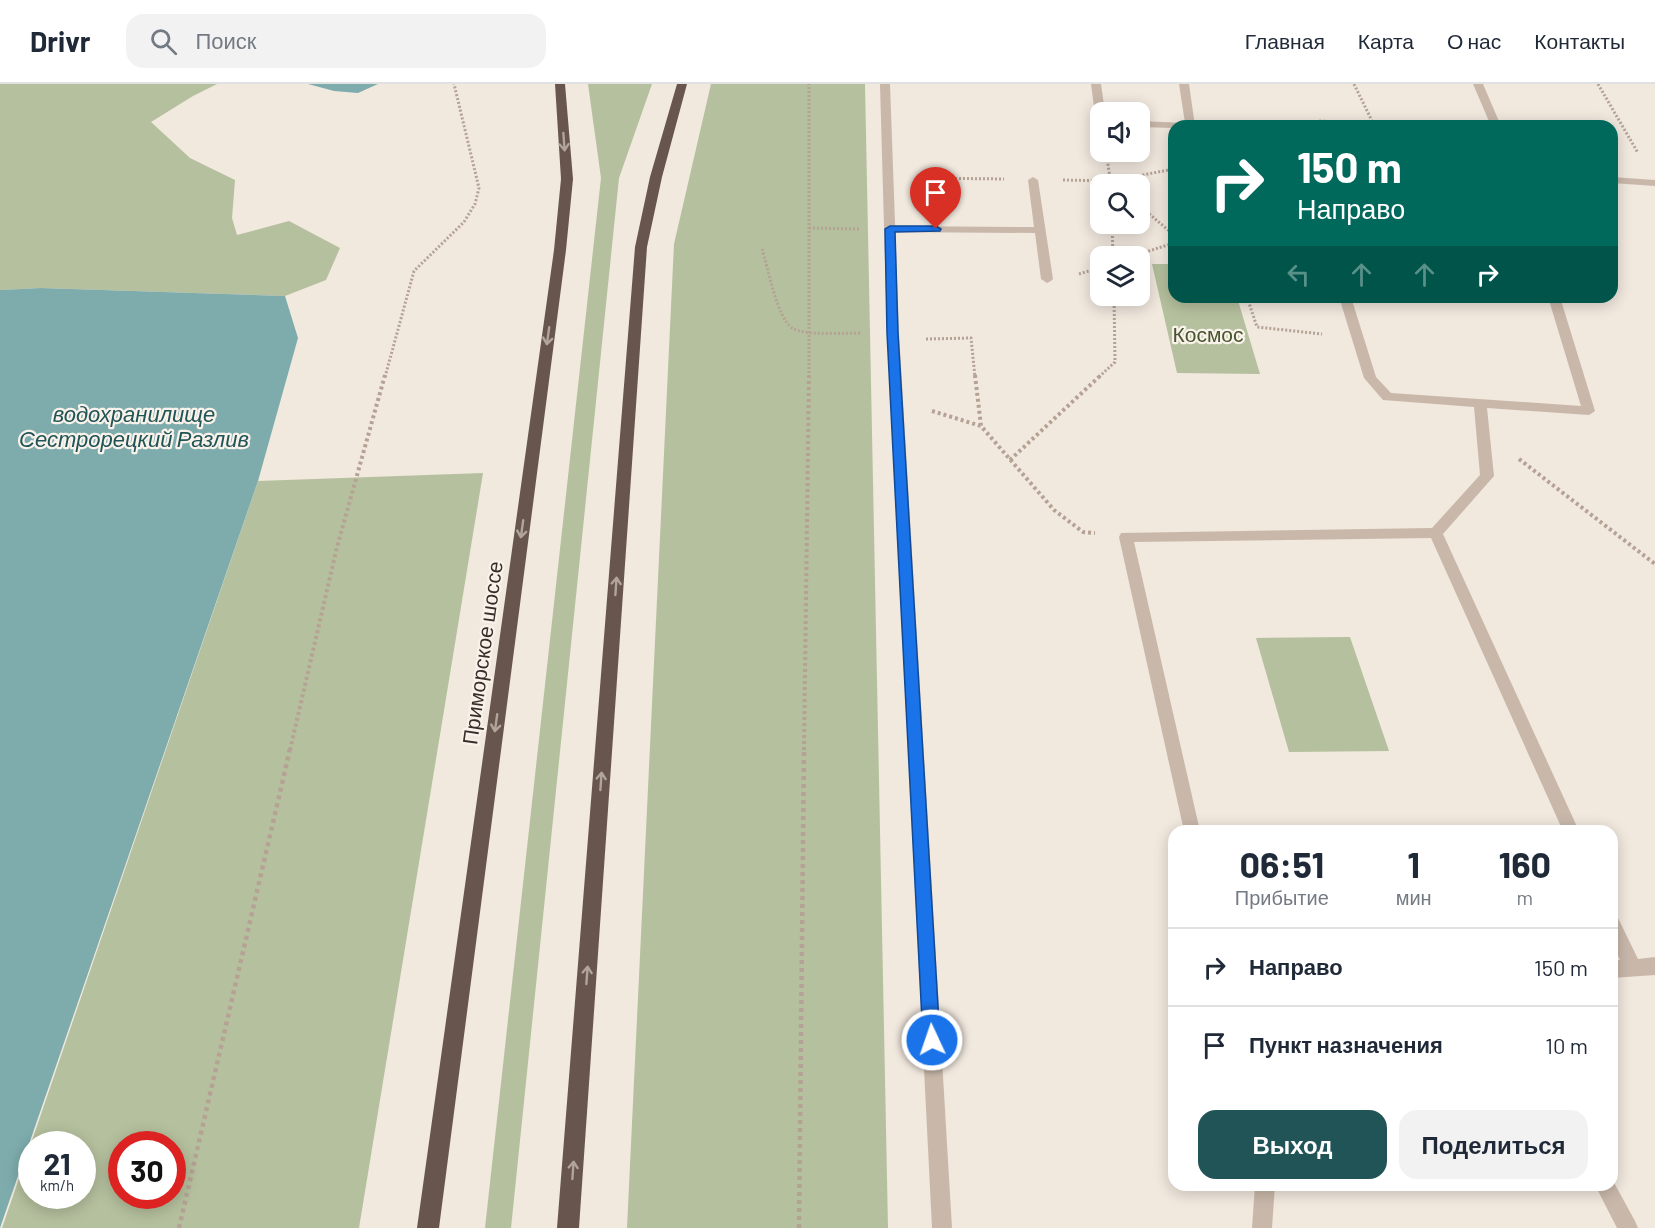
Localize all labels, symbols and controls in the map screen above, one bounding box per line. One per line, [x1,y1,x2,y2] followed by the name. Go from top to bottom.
[126,14,546,68] search box
[30,24,90,58] text: Drivr
[147,25,180,58] icon: search
[195,27,256,53] text: Поиск
[1245,28,1325,53] text: Главная
[1358,28,1414,53] text: Карта
[1447,28,1501,53] text: О нас
[1534,28,1625,53] text: Контакты
[1090,102,1150,306] map controls
[1090,102,1150,162] button: sound
[559,132,570,152] one-way arrow
[1297,141,1402,191] text: 150 m
[1198,144,1276,222] icon: right
[910,167,961,229] pin
[1090,174,1150,234] button: search
[919,176,952,209] icon: arrive
[1297,192,1405,224] text: Направо
[1090,246,1150,306] button: layers
[1282,258,1315,291] icon: left
[1345,258,1378,291] icon: ahead
[1408,258,1441,291] icon: ahead
[1471,258,1504,291] icon: right
[1172,321,1244,346] park label: Космос
[543,326,554,346] one-way arrow
[19,400,249,452] water label: водохранилище Сестрорецкий Разлив
[517,519,528,539] one-way arrow
[456,559,507,746] street label: Приморское шоссе
[611,577,622,597] one-way arrow
[490,712,501,732] one-way arrow
[596,771,607,791] one-way arrow
[1239,842,1324,885] text: 06:51
[1407,842,1420,885] text: 1
[1499,842,1551,885] text: 160
[1235,885,1329,909] text: Прибытие
[1396,885,1432,909] text: мин
[1517,885,1533,909] text: m
[1198,951,1231,984] icon: right
[1249,953,1343,979] text: Направо
[1534,954,1588,980] text: 150 m
[582,966,593,986] one-way arrow
[900,1008,964,1072] position arrow
[1198,1029,1231,1062] icon: arrive
[1249,1031,1443,1057] text: Пункт назначения
[1545,1032,1588,1058] text: 10 m
[1198,1110,1387,1179] button: Выход
[1399,1110,1588,1179] button: Поделиться
[108,1131,186,1209] speed limit sign: 30
[43,1145,71,1181] text: 21
[567,1160,578,1180] one-way arrow
[40,1176,74,1194] text: km/h

